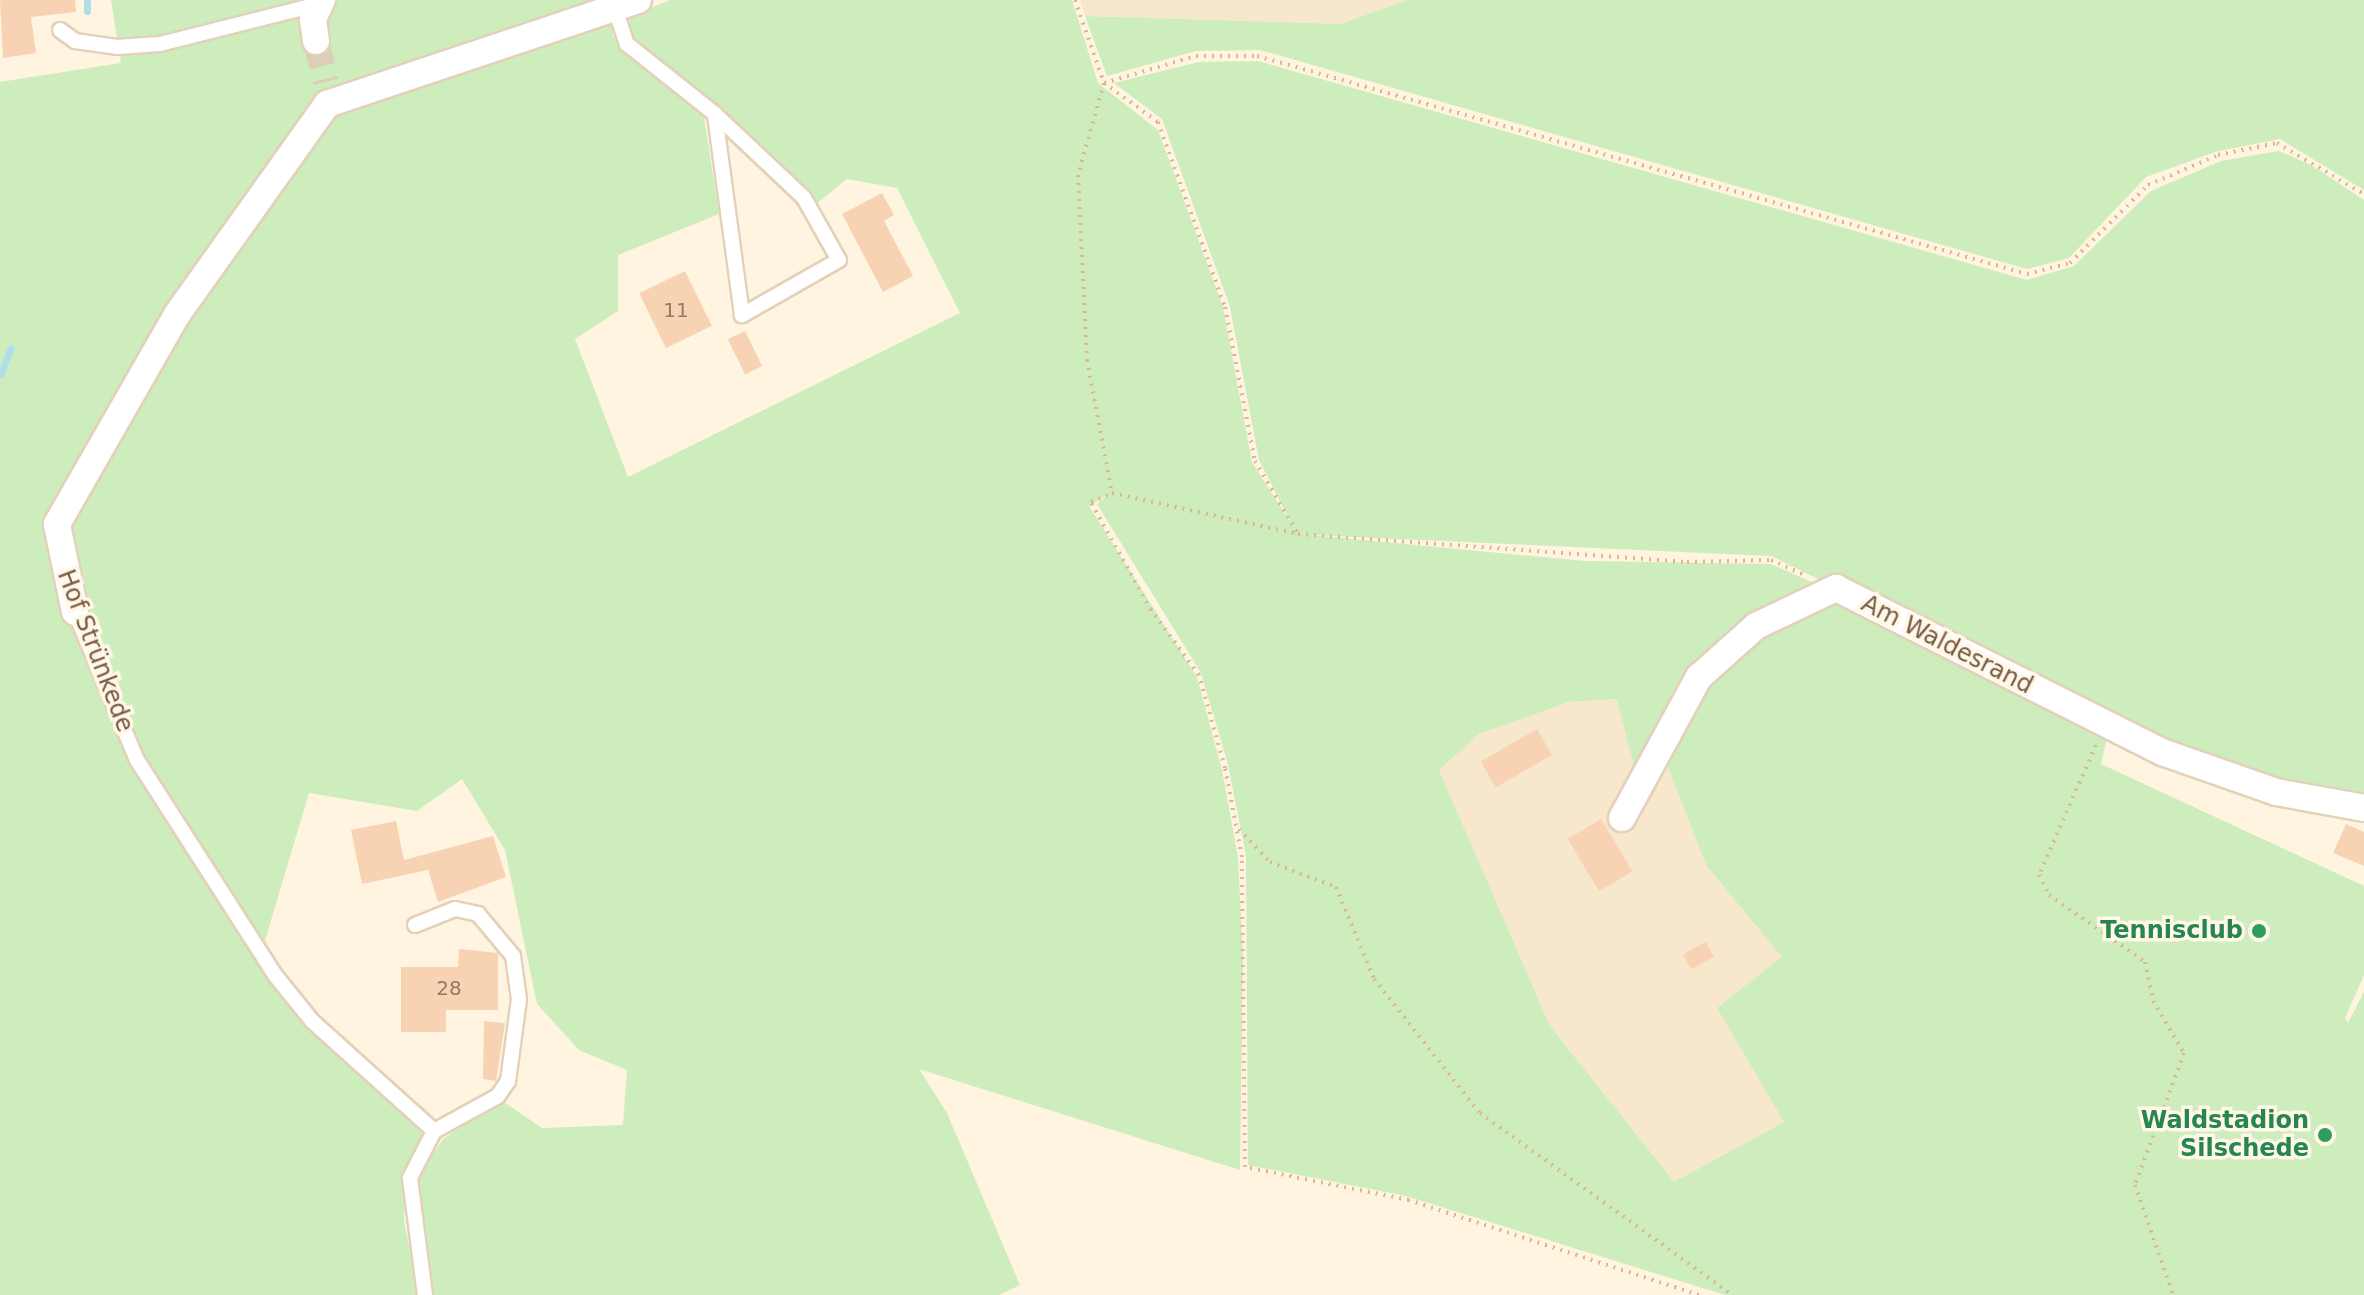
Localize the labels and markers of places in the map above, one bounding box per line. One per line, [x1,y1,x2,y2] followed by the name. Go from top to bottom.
[2100,917,2243,945] place label: Tennisclub
[2250,922,2268,940] marker: Tennisclub
[2141,1107,2309,1163] place label: Waldstadion Silschede
[2316,1126,2334,1144] marker: Waldstadion Silschede

